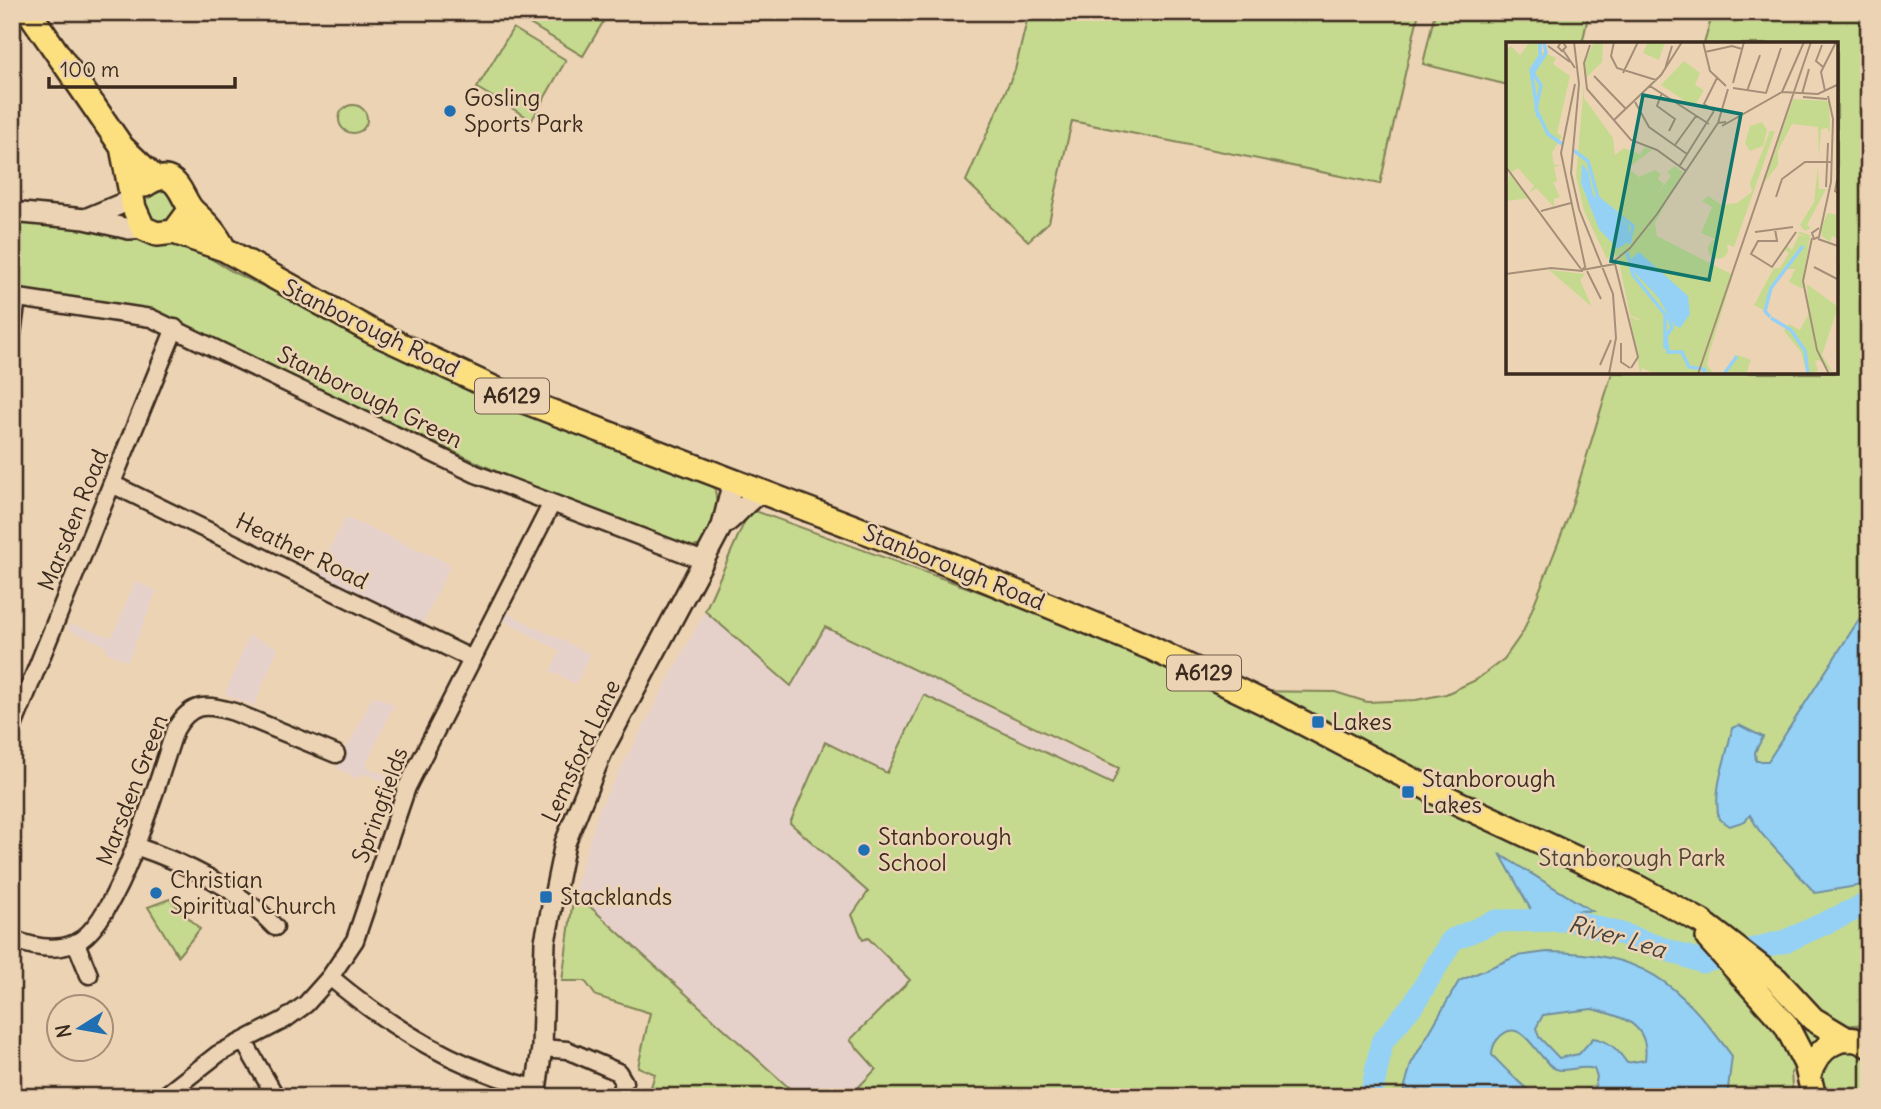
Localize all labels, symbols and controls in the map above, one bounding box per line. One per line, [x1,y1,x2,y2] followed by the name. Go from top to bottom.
[1506,42,1839,374] inset map
[49,46,234,90] scale bar
[60,56,119,83] text: 100 m
[464,83,583,138] place label: Gosling Sports Park
[442,103,458,119] marker: Gosling Sports Park
[278,272,464,383] street label: Stanborough Road
[273,339,468,454] street label: Stanborough Green
[475,378,549,414] road number: A6129
[31,445,114,595] street label: Marsden Road
[231,506,373,595] street label: Heather Road
[859,517,1049,616] street label: Stanborough Road
[1167,656,1241,690] road number: A6129
[535,675,626,827] street label: Lemsford Lane
[1332,707,1392,736] place label: Lakes
[89,710,174,869] street label: Marsden Green
[1310,714,1326,730] marker: Lakes
[345,743,414,867] street label: Springfields
[1422,764,1556,819] place label: Stanborough Lakes
[1400,784,1416,800] marker: Stanborough Lakes
[878,822,1012,877] place label: Stanborough School
[856,842,872,858] marker: Stanborough School
[1539,843,1725,872] park label: Stanborough Park
[170,865,336,920] place label: Christian Spiritual Church
[560,882,672,911] place label: Stacklands
[148,885,164,901] marker: Christian Spiritual Church
[538,889,554,905] marker: Stacklands
[1565,908,1671,965] water label: River Lea
[46,993,116,1064] north arrow
[50,1023,76,1040] text: N

